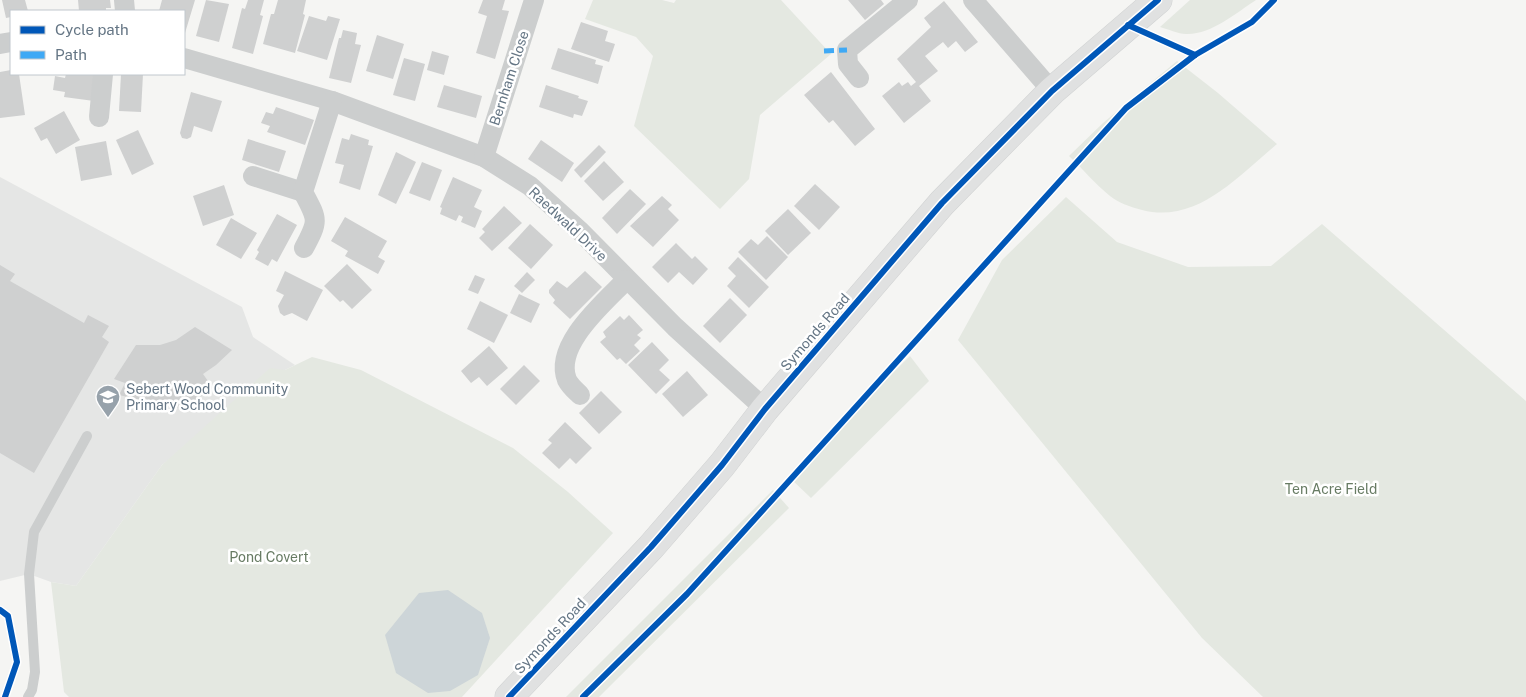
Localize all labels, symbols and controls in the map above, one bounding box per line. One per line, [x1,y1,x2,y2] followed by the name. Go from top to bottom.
[10,10,185,75] legend
[55,21,129,38] text: Cycle path
[486,29,532,127] street label: Bernham Close
[55,46,87,63] text: Path
[526,184,610,264] street label: Raedwald Drive
[777,290,853,374] street label: Symonds Road
[126,381,289,413] place label: Sebert Wood Community Primary School
[95,384,121,418] school or university icon: Sebert Wood Community Primary School
[1285,481,1377,497] park label: Ten Acre Field
[229,549,309,565] park label: Pond Covert
[511,595,589,677] street label: Symonds Road

